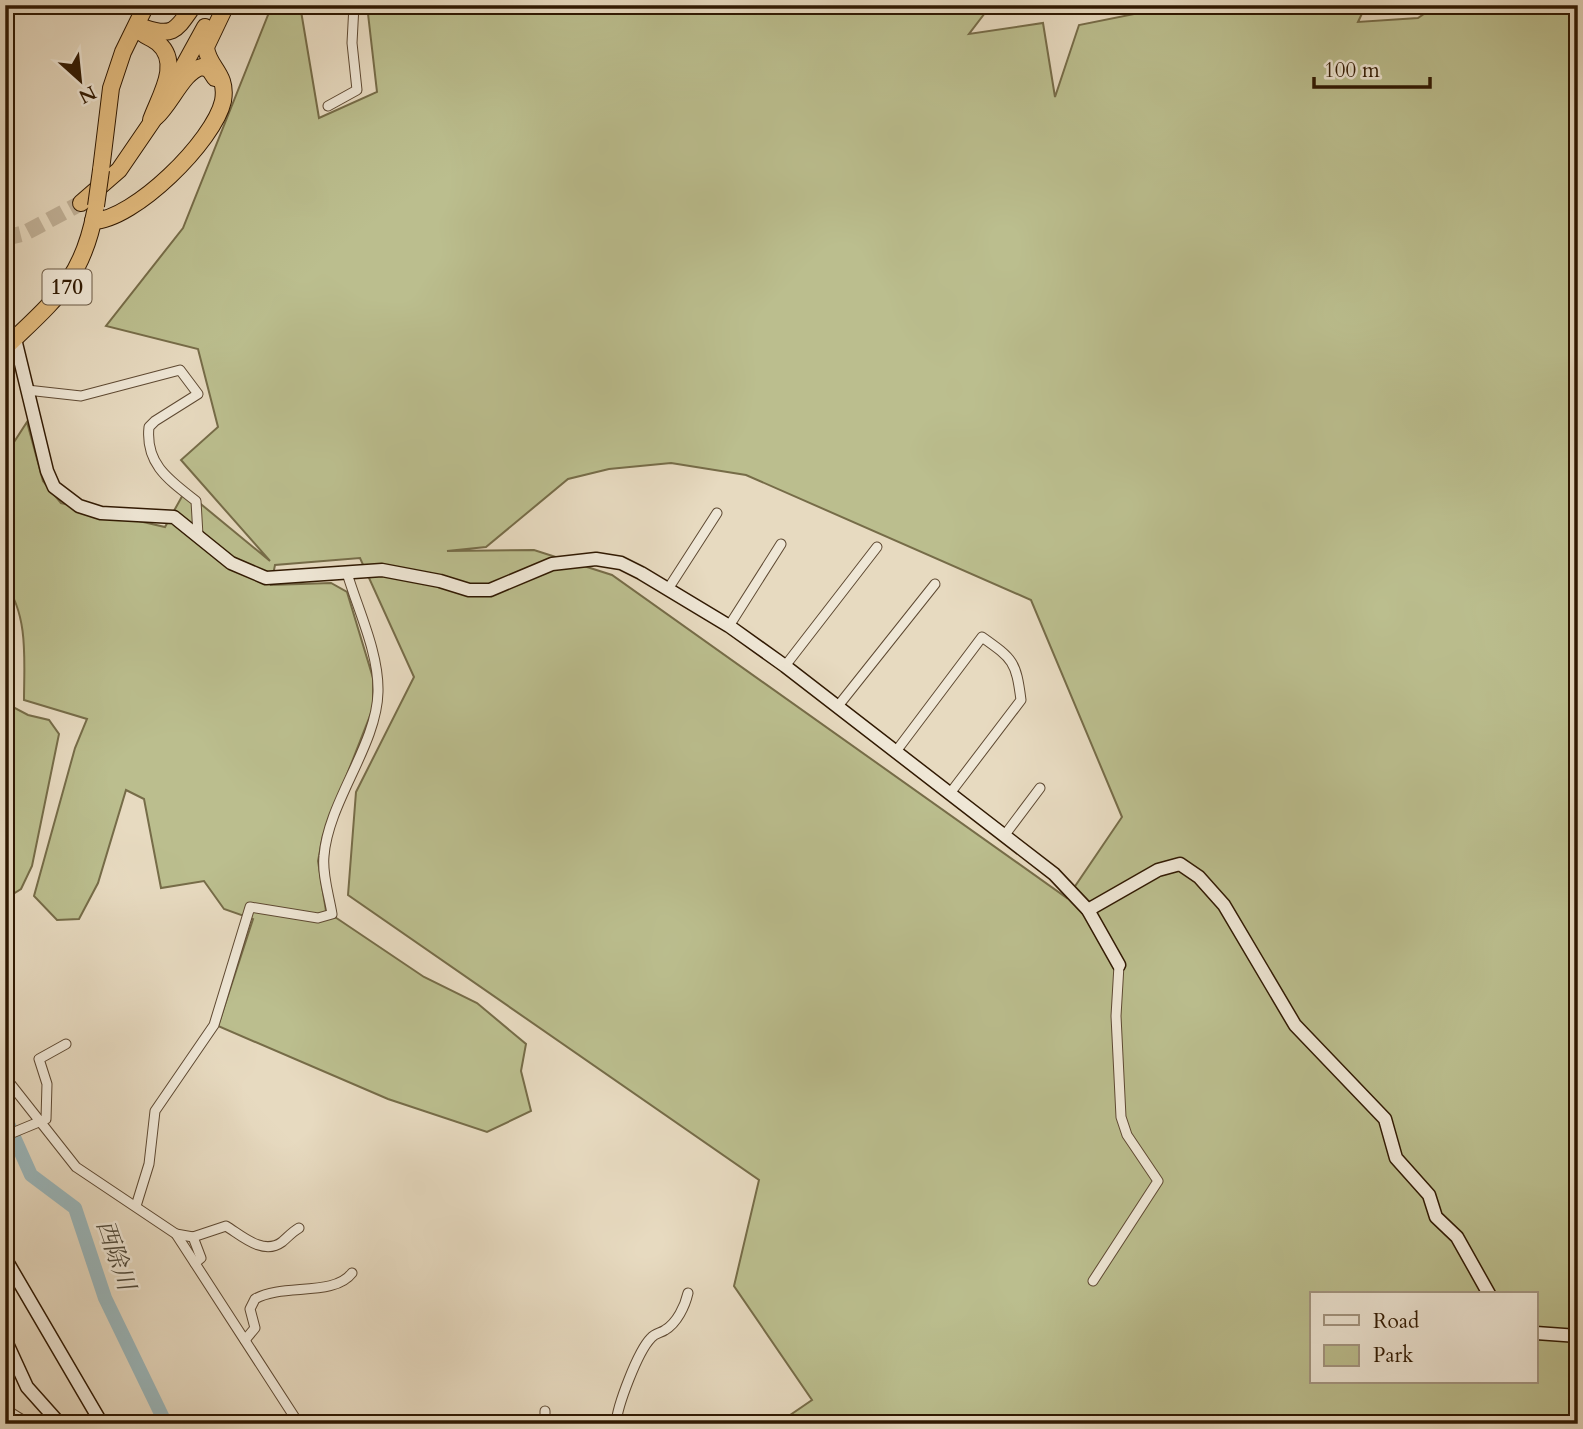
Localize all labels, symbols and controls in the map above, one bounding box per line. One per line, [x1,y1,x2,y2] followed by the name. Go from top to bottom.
[46,46,116,116] north arrow
[1314,46,1429,90] scale bar
[1324,56,1380,85] text: 100 m
[74,79,101,110] text: N
[42,270,92,304] road number: 170
[88,1216,144,1297] water label: 西除川
[1310,1292,1538,1384] legend
[1373,1307,1419,1336] text: Road
[1373,1341,1414,1370] text: Park

